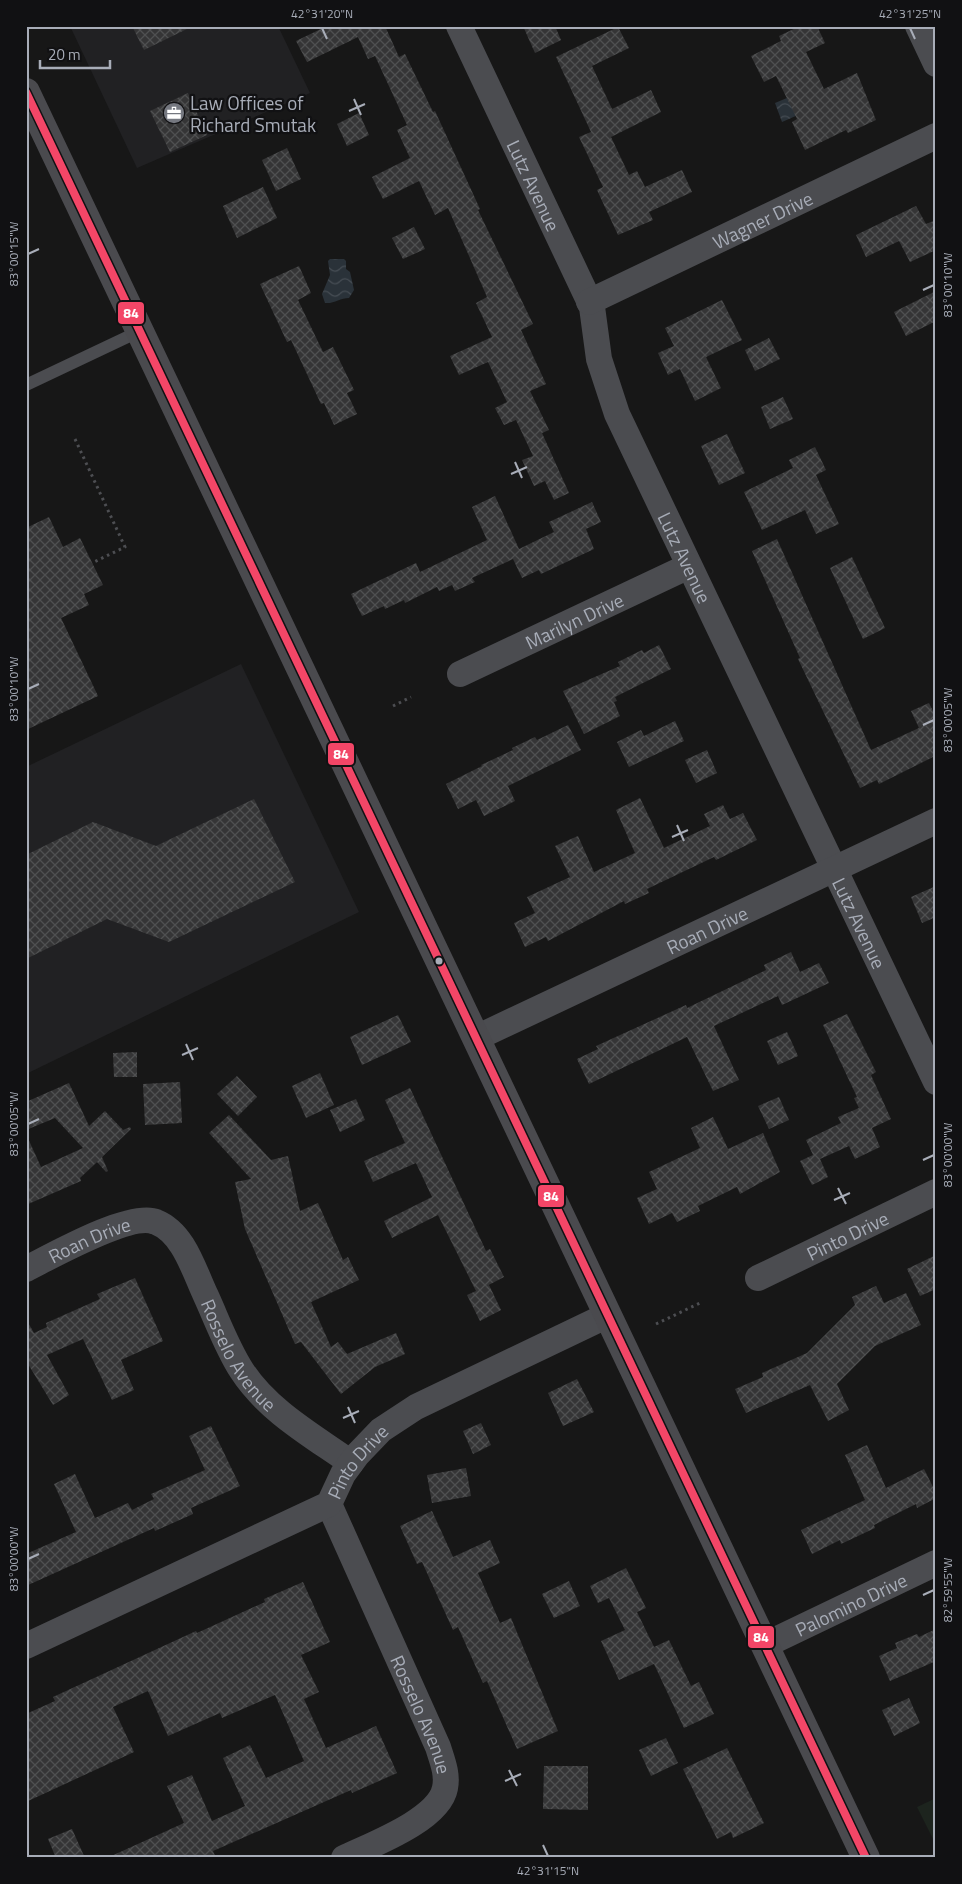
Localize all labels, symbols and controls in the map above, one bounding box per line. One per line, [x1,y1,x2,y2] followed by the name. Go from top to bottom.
[291,4,353,23] text: 42°31'20"N
[879,4,941,23] text: 42°31'25"N
[40,38,110,70] scale bar
[48,43,81,66] text: 20 m
[190,88,316,139] place label: Law Offices of Richard Smutak
[162,101,186,125] office icon: Law Offices of Richard Smutak
[500,135,568,236] street label: Lutz Avenue
[707,183,817,256] street label: Wagner Drive
[4,221,23,286] text: 83°00'15"W
[938,252,957,317] text: 83°00'10"W
[117,301,145,325] line badge: 84
[123,302,139,323] text: 84
[651,507,720,608] street label: Lutz Avenue
[520,585,628,656] street label: Marilyn Drive
[4,656,23,721] text: 83°00'10"W
[938,687,957,752] text: 83°00'05"W
[327,742,355,766] line badge: 84
[333,743,349,764] text: 84
[826,872,894,973] street label: Lutz Avenue
[661,898,752,961] street label: Roan Drive
[434,956,444,966] unlabelled marker
[4,1091,23,1156] text: 83°00'05"W
[938,1122,957,1187] text: 83°00'00"W
[537,1184,565,1208] line badge: 84
[543,1185,559,1206] text: 84
[801,1203,893,1267] street label: Pinto Drive
[43,1209,134,1270] street label: Roan Drive
[194,1294,284,1418] street label: Rosselo Avenue
[319,1417,394,1503] street label: Pinto Drive
[4,1526,23,1591] text: 83°00'00"W
[938,1557,957,1622] text: 82°59'55"W
[790,1565,912,1643] street label: Palomino Drive
[747,1625,775,1649] line badge: 84
[753,1626,769,1647] text: 84
[384,1650,460,1776] street label: Rosselo Avenue
[517,1861,579,1880] text: 42°31'15"N

